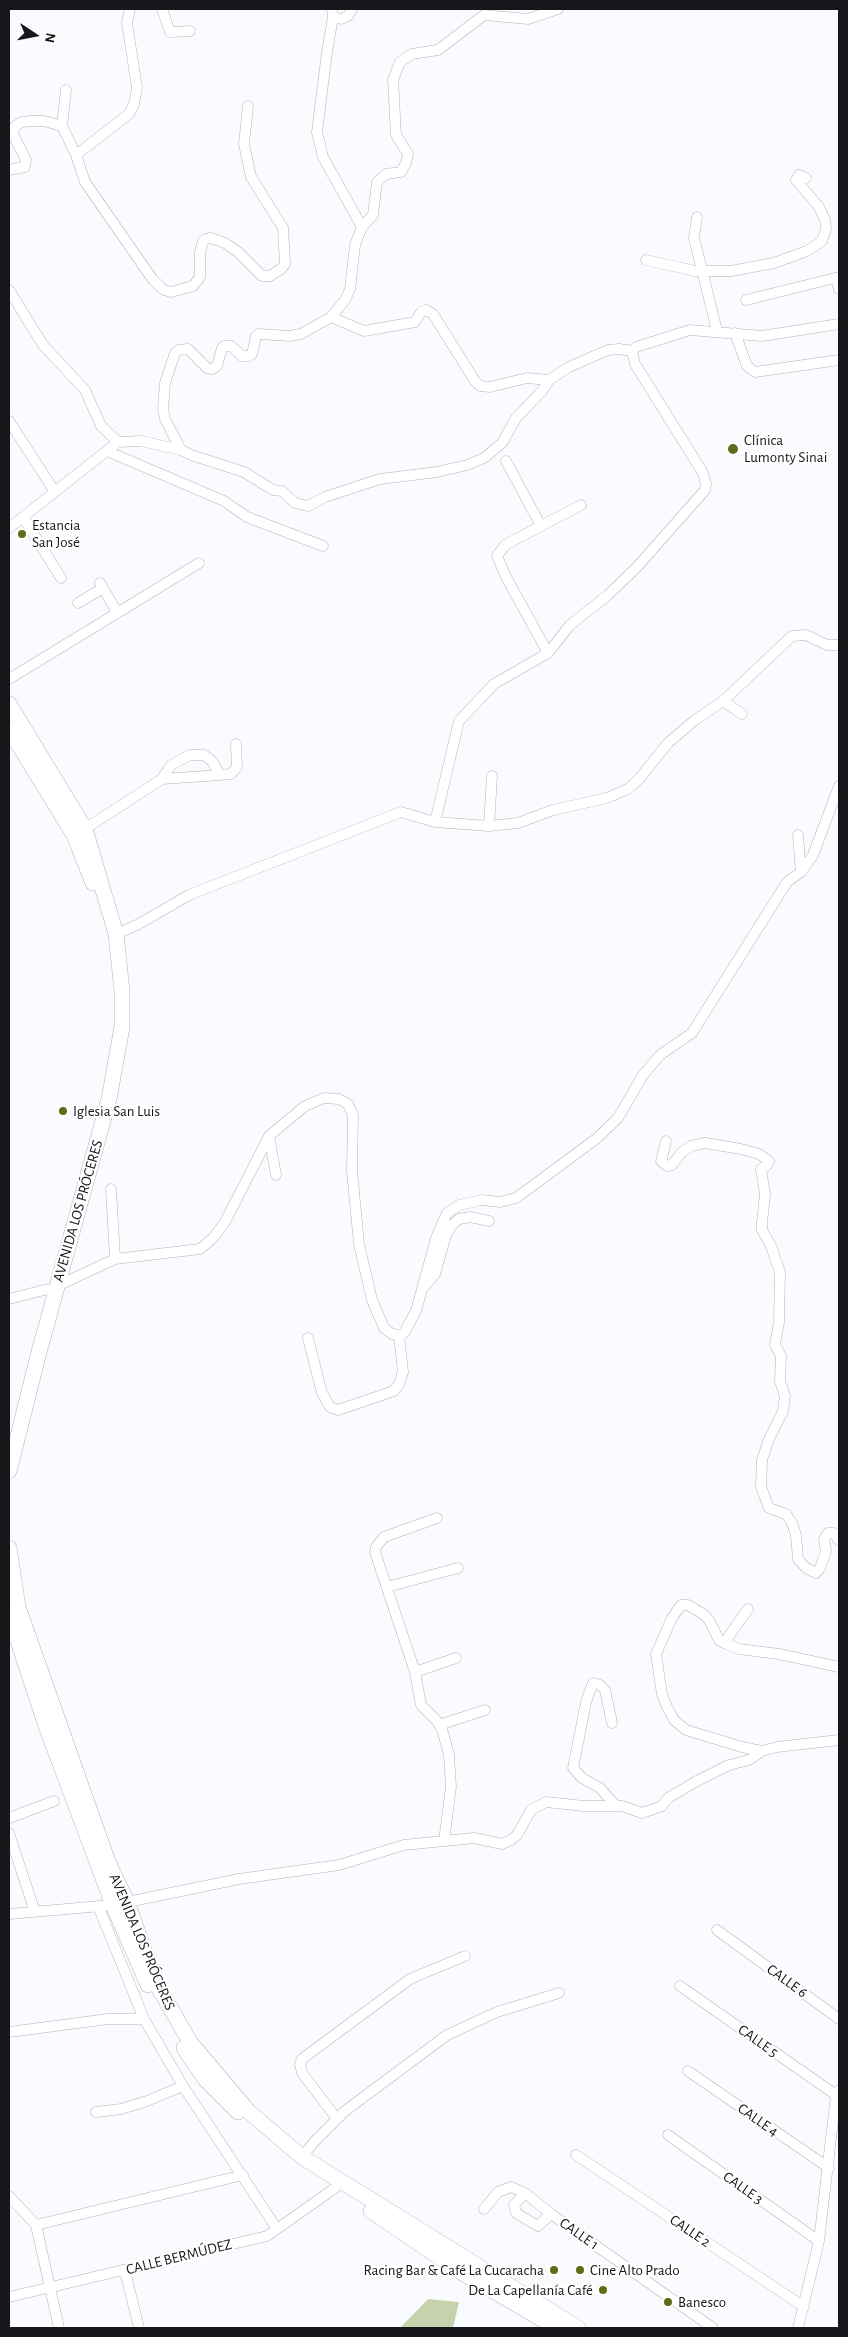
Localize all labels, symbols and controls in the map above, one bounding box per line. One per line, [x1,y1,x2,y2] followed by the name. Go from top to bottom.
[10,10,60,60] north arrow
[42,32,58,44] text: N
[744,431,827,466] place label: Clínica Lumonty Sinai
[726,442,740,456] marker: Clínica Lumonty Sinai
[32,516,80,551] place label: Estancia San José
[16,528,28,540] marker: Estancia San José
[73,1102,160,1120] place label: Iglesia San Luis
[57,1105,69,1117] marker: Iglesia San Luis
[49,1138,107,1284] street label: AVENIDA LOS PRÓCERES
[105,1871,179,2013] street label: AVENIDA LOS PRÓCERES
[763,1960,811,2002] street label: CALLE 6
[734,2021,782,2061] street label: CALLE 5
[734,2099,782,2141] street label: CALLE 4
[719,2168,767,2208] street label: CALLE 3
[666,2211,714,2251] street label: CALLE 2
[556,2214,602,2254] street label: CALLE 1
[124,2235,234,2279] street label: CALLE BERMÚDEZ
[363,2261,544,2279] place label: Racing Bar & Café La Cucaracha
[590,2261,680,2279] place label: Cine Alto Prado
[548,2264,560,2276] marker: Racing Bar & Café La Cucaracha
[574,2264,586,2276] marker: Cine Alto Prado
[468,2281,593,2299] place label: De La Capellanía Café
[597,2284,609,2296] marker: De La Capellanía Café
[678,2293,726,2311] place label: Banesco
[662,2296,674,2308] marker: Banesco

